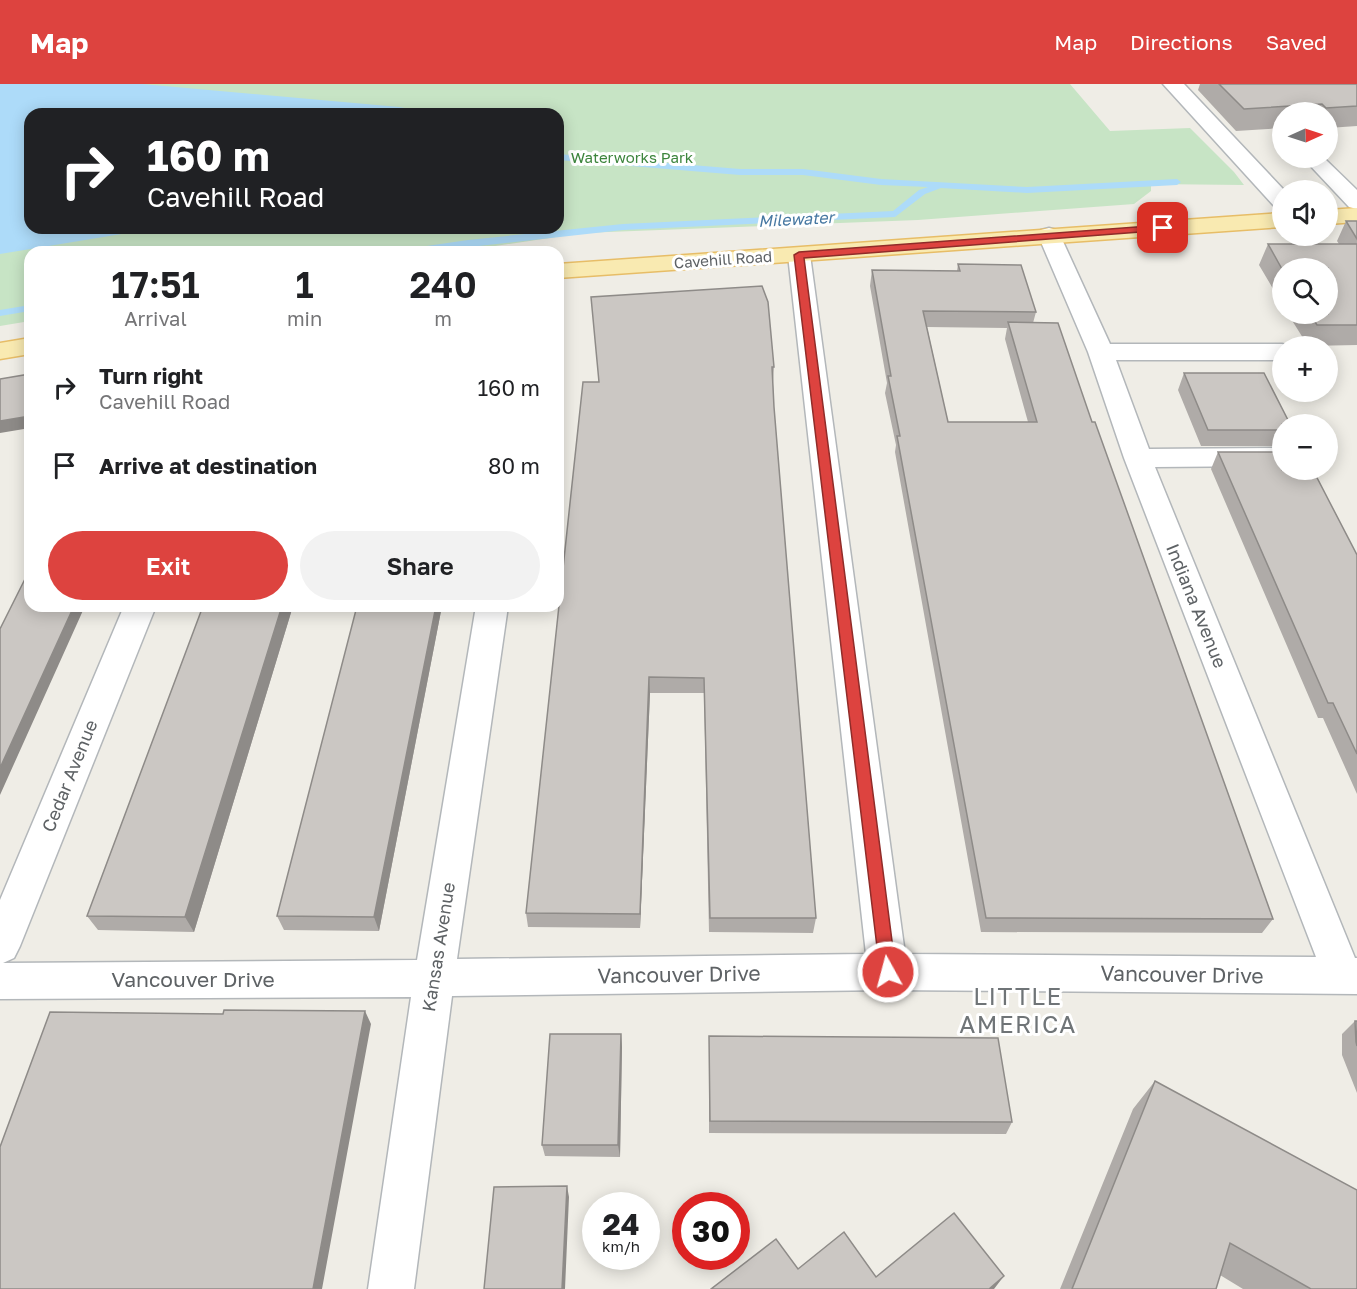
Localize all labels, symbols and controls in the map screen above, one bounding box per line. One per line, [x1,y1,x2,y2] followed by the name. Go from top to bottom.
[30,26,88,59] text: Map
[1054,29,1097,55] text: Map
[1130,29,1233,55] text: Directions
[1266,29,1327,55] text: Saved
[1272,102,1338,168] north arrow
[1272,102,1338,480] map controls
[147,130,270,180] text: 160 m
[48,132,126,210] icon: right
[571,148,694,166] park label: Waterworks Park
[1272,180,1338,246] button: sound
[147,181,324,213] text: Cavehill Road
[1137,202,1188,253] pin
[758,207,837,231] water label: Milewater
[1146,211,1179,244] icon: arrive
[673,247,773,271] street label: Cavehill Road
[1272,258,1338,324] button: search
[111,263,200,306] text: 17:51
[296,263,314,306] text: 1
[410,263,477,306] text: 240
[124,306,187,330] text: Arrival
[287,306,322,330] text: min
[434,306,452,330] text: m
[1272,336,1338,402] button: +
[99,362,203,389] text: Turn right
[48,371,81,404] icon: right
[477,374,540,401] text: 160 m
[99,389,230,413] text: Cavehill Road
[1272,414,1338,480] button: −
[48,449,81,482] icon: arrive
[99,452,317,479] text: Arrive at destination
[488,452,540,479] text: 80 m
[48,531,288,600] button: Exit
[300,531,540,600] button: Share
[1162,540,1232,671] street label: Indiana Avenue
[37,716,102,835] street label: Cedar Avenue
[417,881,459,1013] street label: Kansas Avenue
[856,940,920,1004] position arrow
[597,960,761,988] street label: Vancouver Drive
[1100,960,1264,988] street label: Vancouver Drive
[111,966,275,992] street label: Vancouver Drive
[959,981,1077,1038] district label: LITTLE AMERICA
[672,1192,750,1270] speed limit sign: 30
[602,1206,640,1242] text: 24
[602,1237,640,1255] text: km/h

